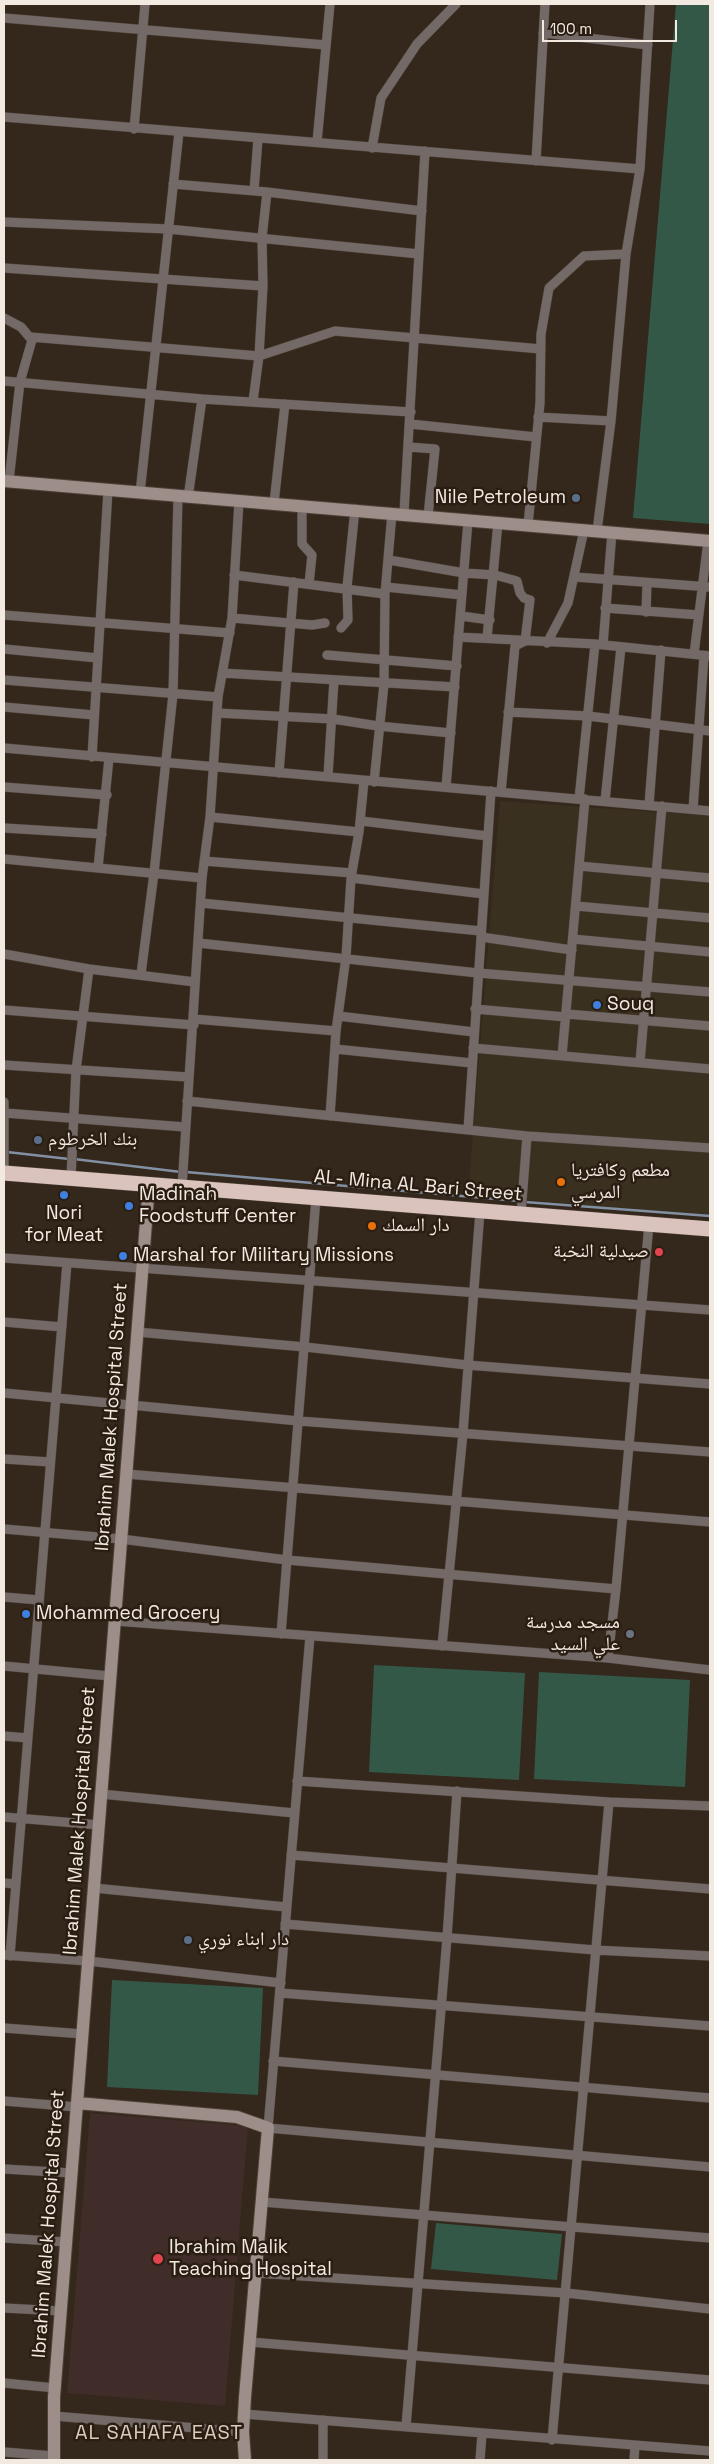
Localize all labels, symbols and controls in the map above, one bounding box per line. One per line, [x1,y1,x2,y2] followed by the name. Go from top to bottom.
[544,10,679,42] scale bar
[550,19,592,38] text: 100 m
[435,487,566,509] place label: Nile Petroleum
[570,492,582,504] marker: Nile Petroleum
[607,994,654,1016] place label: Souq
[591,999,603,1011] marker: Souq
[48,1129,137,1151] place label: بنك الخرطوم
[32,1134,44,1146] marker: بنك الخرطوم
[571,1160,670,1204] place label: مطعم وكافتريا المرسي
[313,1166,523,1206] street label: AL- Mina AL Bari Street
[555,1176,567,1188] marker: مطعم وكافتريا المرسي
[139,1184,296,1228] place label: Madinah Foodstuff Center
[58,1189,70,1201] marker: Nori for Meat
[123,1200,135,1212] marker: Madinah Foodstuff Center
[25,1203,103,1247] place label: Nori for Meat
[382,1215,450,1237] place label: دار السمك
[366,1220,378,1232] marker: دار السمك
[553,1241,649,1263] place label: صيدلية النخبة
[133,1245,394,1267] place label: Marshal for Military Missions
[653,1246,665,1258] marker: صيدلية النخبة
[117,1250,129,1262] marker: Marshal for Military Missions
[91,1282,133,1552] street label: Ibrahim Malek Hospital Street
[36,1603,220,1625] place label: Mohammed Grocery
[20,1608,32,1620] marker: Mohammed Grocery
[526,1612,620,1656] place label: مسجد مدرسة علي السيد
[624,1628,636,1640] marker: مسجد مدرسة علي السيد
[59,1686,101,1956] street label: Ibrahim Malek Hospital Street
[198,1929,289,1951] place label: دار ابناء نوري
[182,1934,194,1946] marker: دار ابناء نوري
[28,2089,70,2359] street label: Ibrahim Malek Hospital Street
[169,2237,332,2281] place label: Ibrahim Malik Teaching Hospital
[151,2252,165,2266] marker: Ibrahim Malik Teaching Hospital
[73,2422,245,2446] district label: AL SAHAFA EAST

